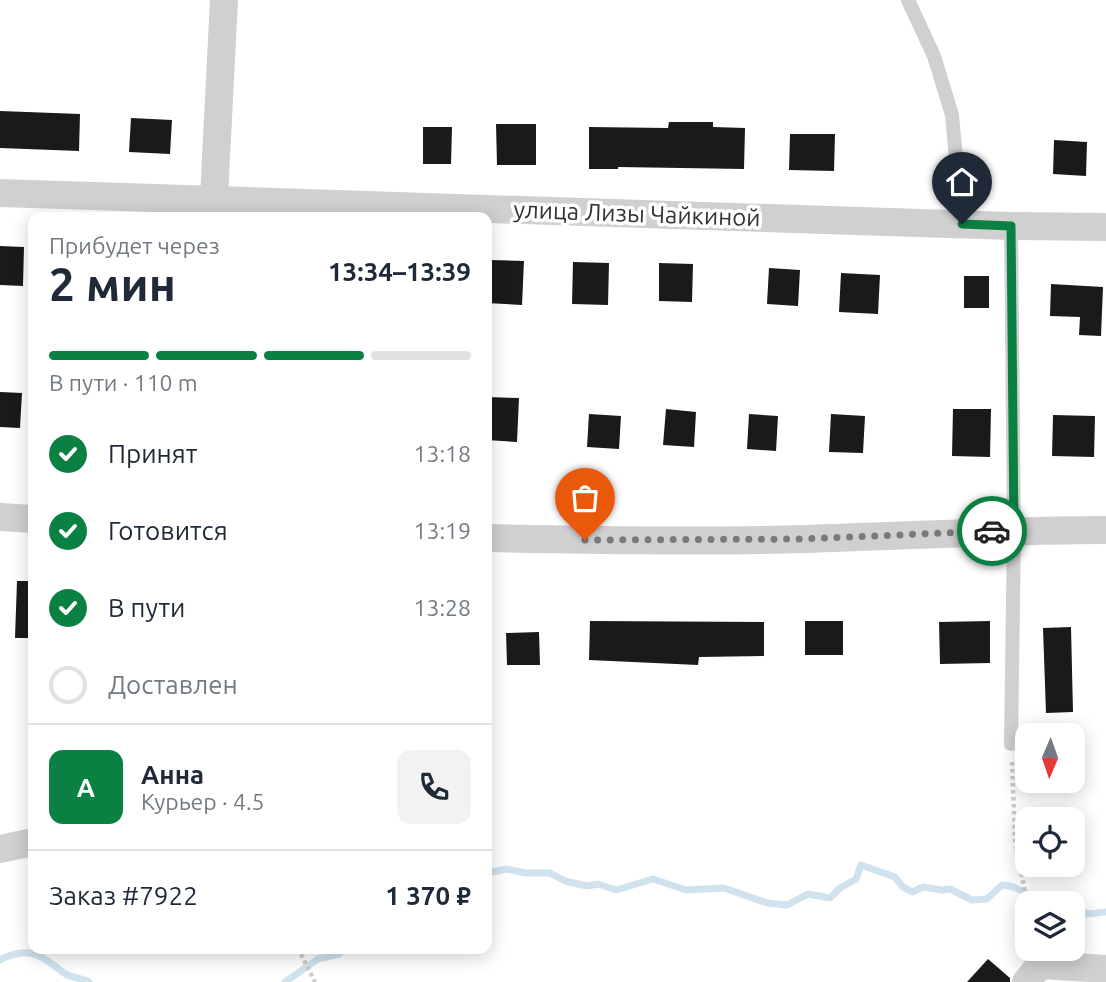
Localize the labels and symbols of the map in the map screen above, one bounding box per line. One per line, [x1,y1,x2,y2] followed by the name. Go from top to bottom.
[932,152,992,224] pin
[513,196,761,231] street label: улица Лизы Чайкиной
[555,468,615,540] pin
[957,496,1027,566] courier
[1015,723,1085,793] north arrow

